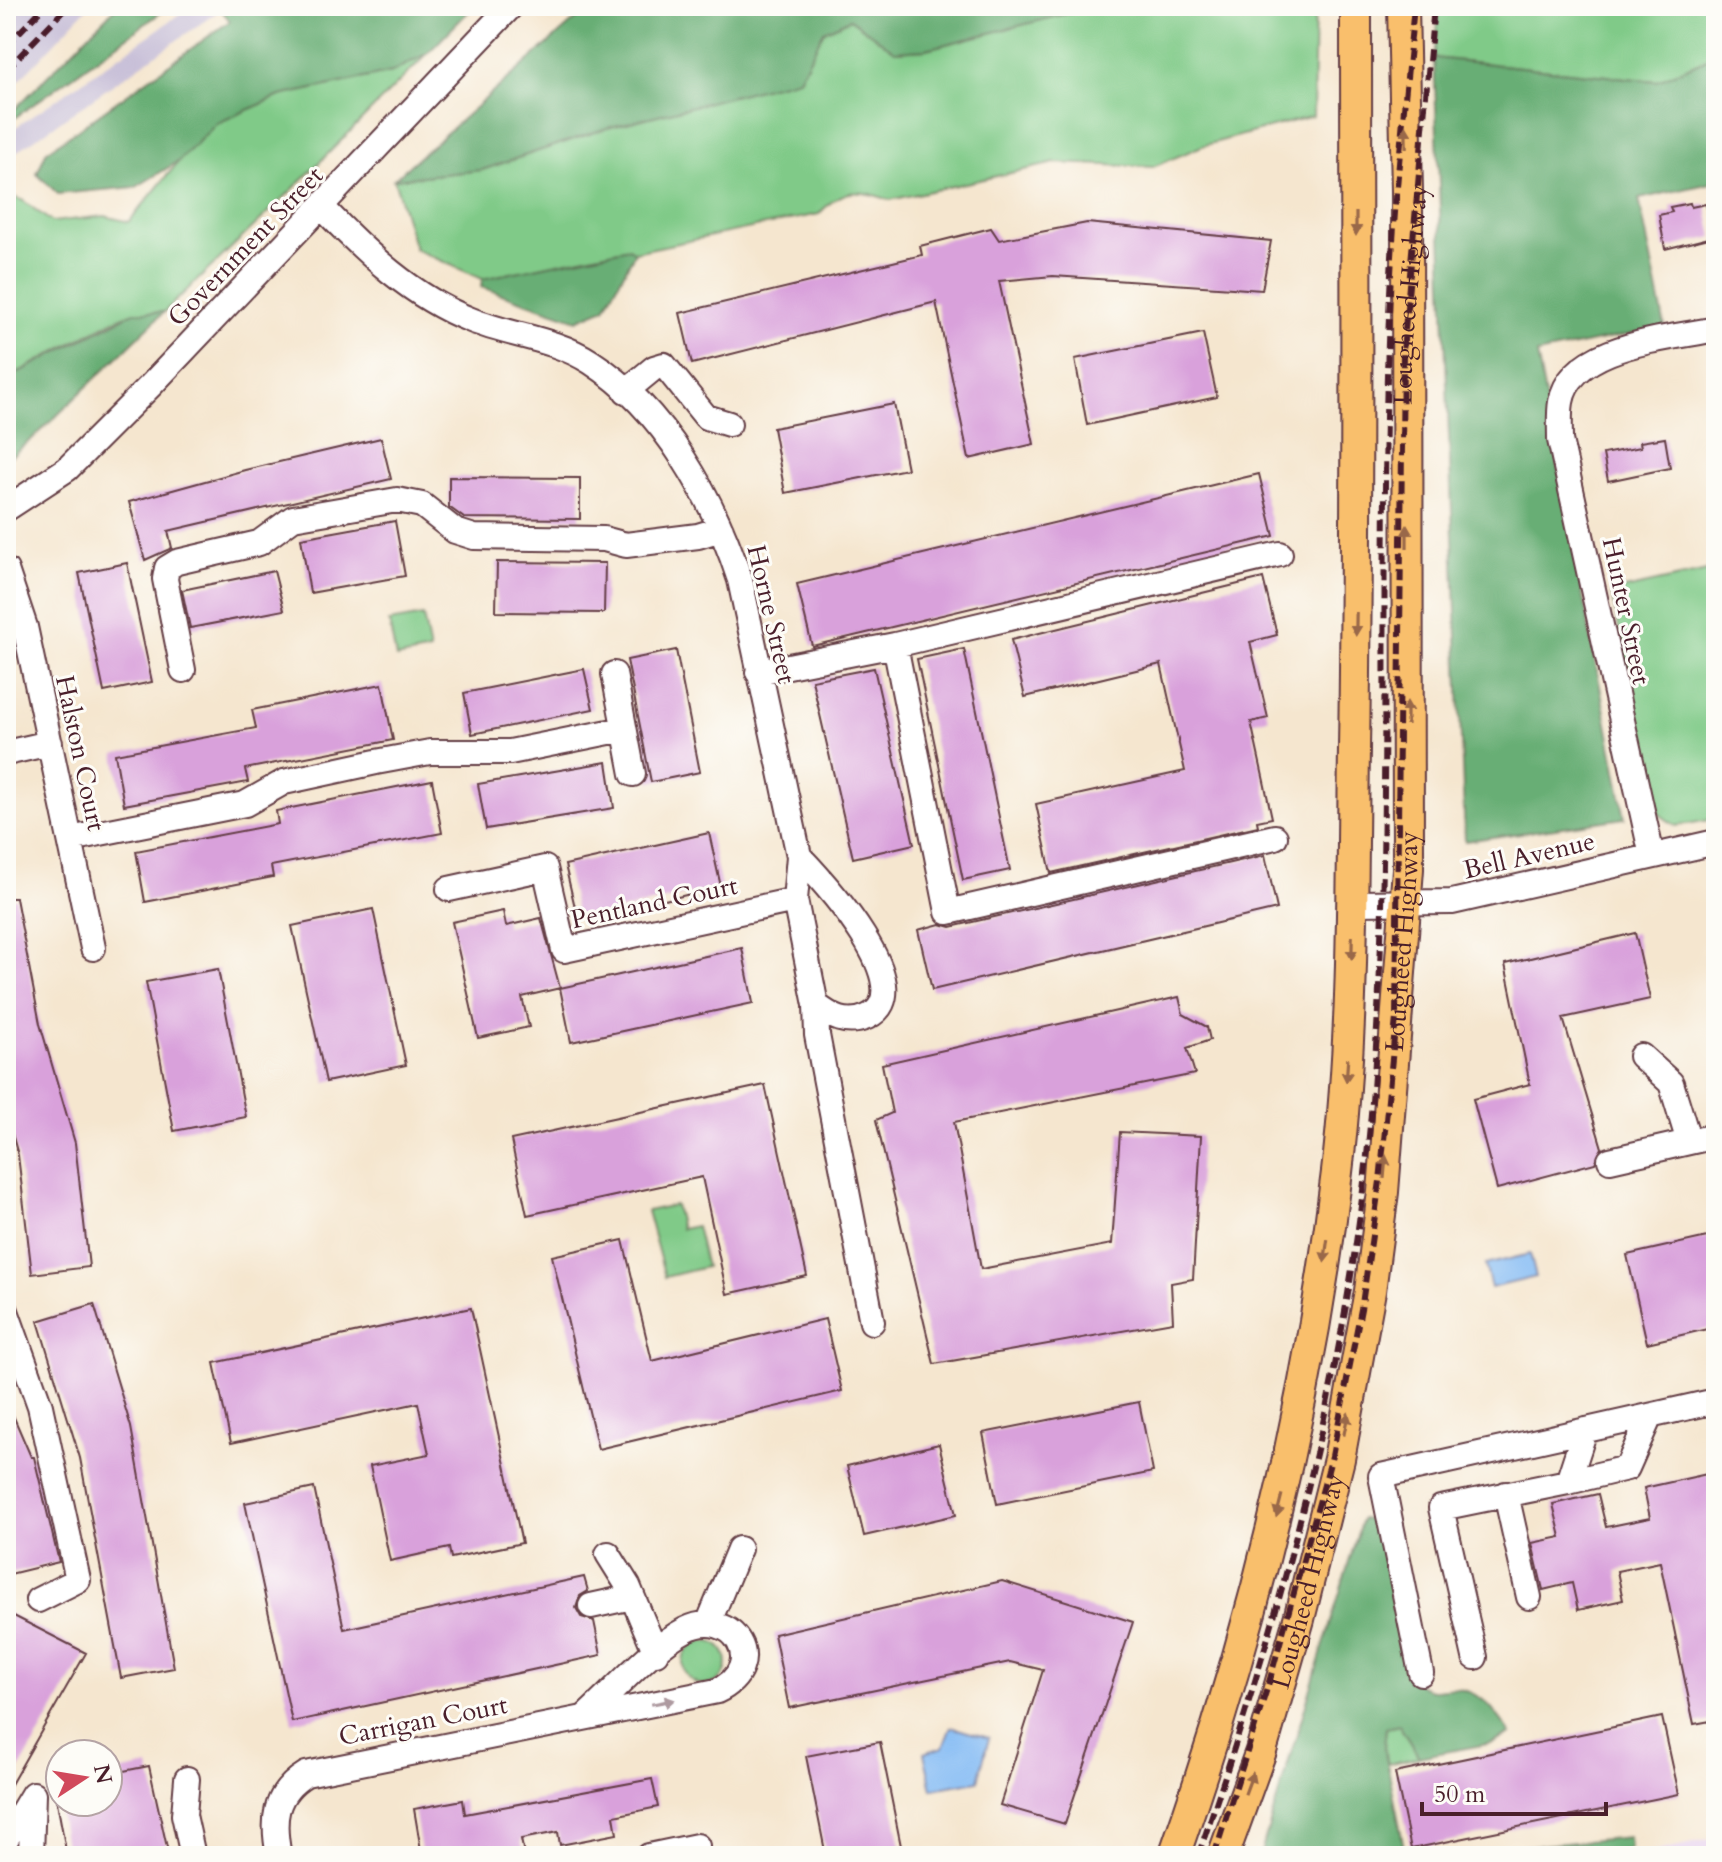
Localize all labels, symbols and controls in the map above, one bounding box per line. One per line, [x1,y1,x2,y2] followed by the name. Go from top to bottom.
[1399,124,1412,149] one-way arrow
[160,159,331,334] street label: Government Street
[1385,182,1436,405] street label: Lougheed Highway
[1350,212,1362,237] one-way arrow
[1401,524,1413,549] one-way arrow
[1594,534,1659,688] street label: Hunter Street
[739,541,804,687] street label: Horne Street
[1350,612,1362,637] one-way arrow
[47,672,114,834] street label: Halston Court
[1401,700,1413,725] one-way arrow
[1460,823,1598,888] street label: Bell Avenue
[1377,831,1426,1053] street label: Lougheed Highway
[568,868,741,937] street label: Pentland Court
[1346,936,1358,961] one-way arrow
[1340,1058,1353,1083] one-way arrow
[1379,1154,1392,1179] one-way arrow
[1319,1238,1332,1263] one-way arrow
[1340,1411,1352,1436] one-way arrow
[1263,1470,1353,1693] street label: Lougheed Highway
[1272,1494,1284,1519] one-way arrow
[336,1687,510,1754] street label: Carrigan Court
[651,1695,676,1707] one-way arrow
[44,1738,124,1818] north arrow
[86,1762,119,1787] text: N
[1422,1766,1606,1816] scale bar
[1244,1770,1256,1794] one-way arrow
[1434,1778,1486,1811] text: 50 m

